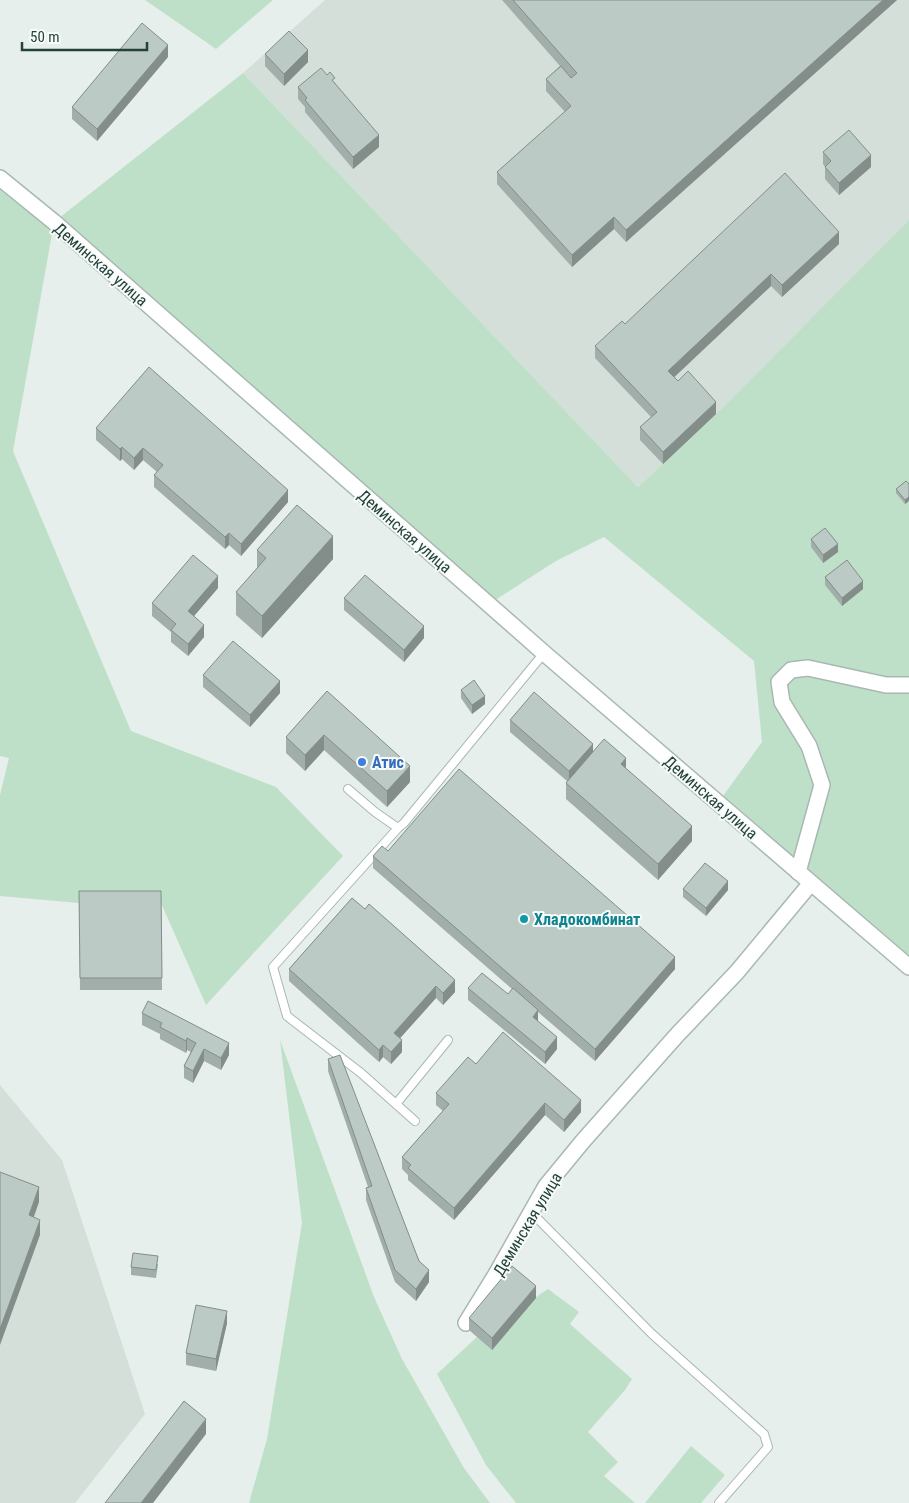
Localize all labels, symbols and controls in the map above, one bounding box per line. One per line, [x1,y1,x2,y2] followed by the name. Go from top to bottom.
[22,20,148,52] scale bar
[30,28,60,46] text: 50 m
[50,219,151,310] street label: Деминская улица
[354,486,455,577] street label: Деминская улица
[660,752,761,843] street label: Деминская улица
[372,753,404,772] place label: Атис
[356,756,368,768] marker: Атис
[534,910,640,929] place label: Хладокомбинат
[518,913,530,925] marker: Хладокомбинат
[489,1169,566,1280] street label: Деминская улица

